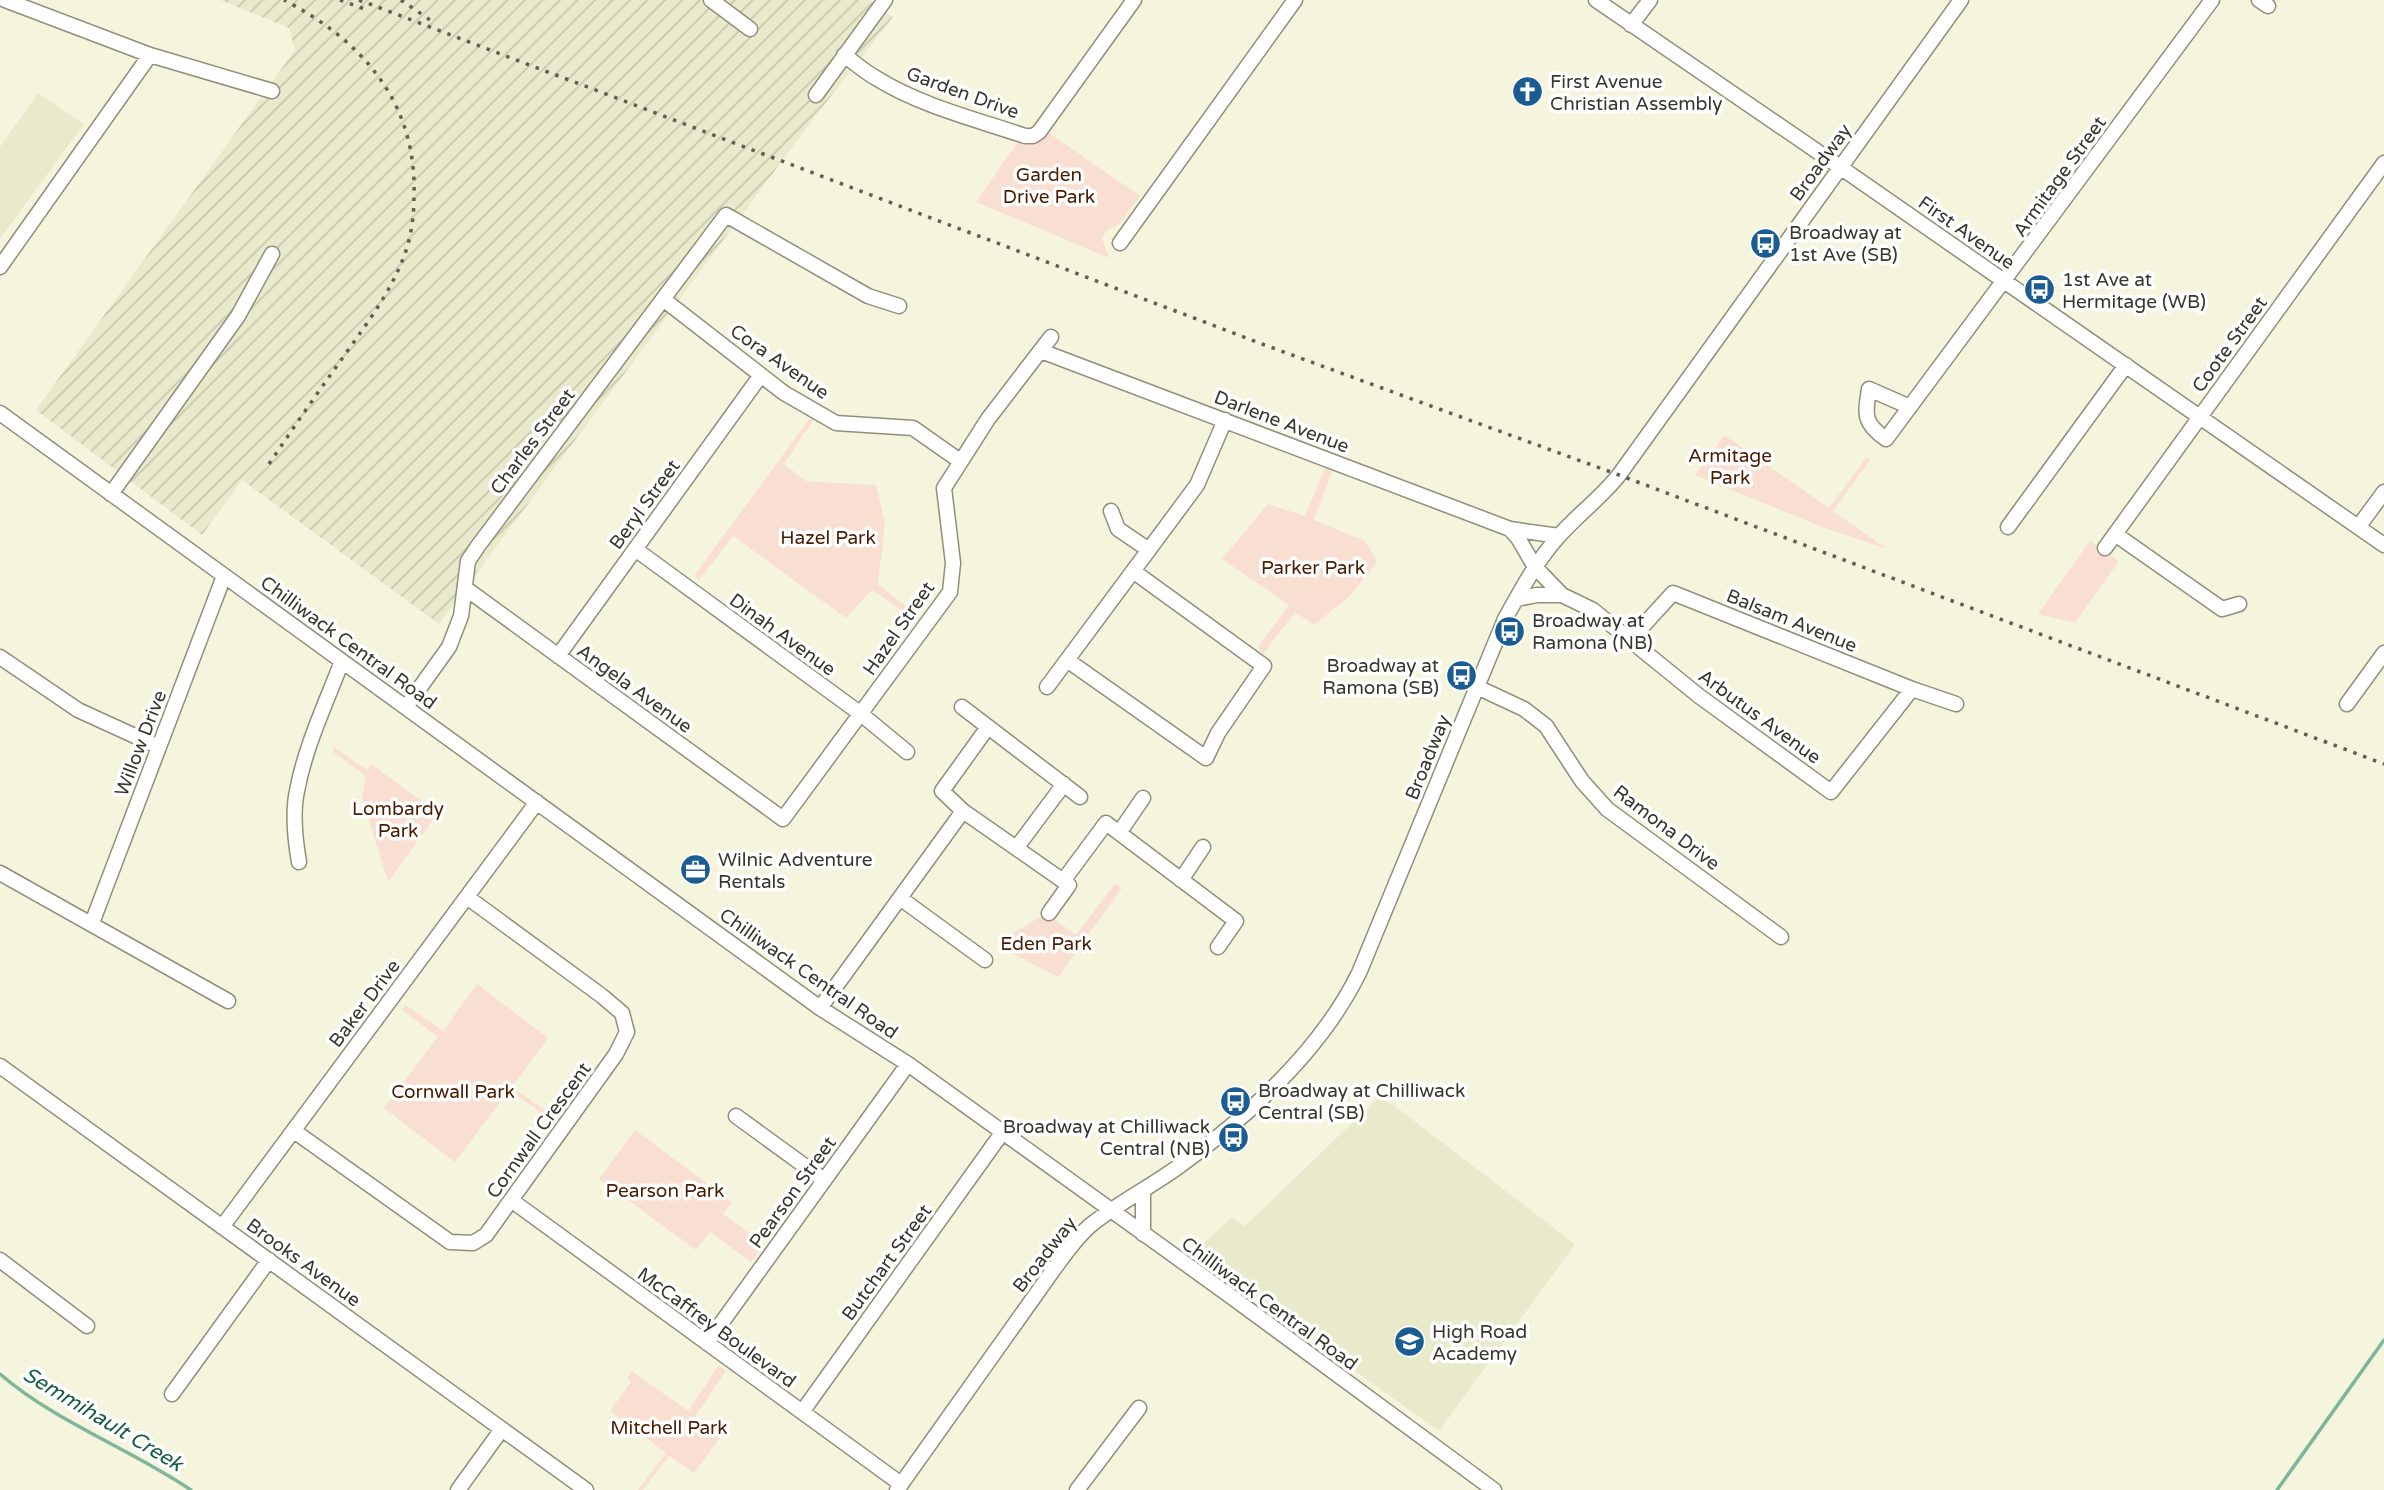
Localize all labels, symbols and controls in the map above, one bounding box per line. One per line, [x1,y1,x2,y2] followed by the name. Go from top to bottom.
[903,62,1022,123] street label: Garden Drive
[1550,71,1723,115] place label: First Avenue Christian Assembly
[1510,75,1544,109] church icon: First Avenue Christian Assembly
[2009,112,2111,241] street label: Armitage Street
[1785,120,1856,205] street label: Broadway
[1003,164,1095,208] park label: Garden Drive Park
[1914,192,2019,274] street label: First Avenue
[1789,222,1902,266] place label: Broadway at 1st Ave (SB)
[1749,226,1783,260] bus stop icon: Broadway at 1st Ave (SB)
[2062,269,2206,313] place label: 1st Ave at Hermitage (WB)
[2022,273,2056,307] bus stop icon: 1st Ave at Hermitage (WB)
[2188,292,2272,397] street label: Coote Street
[726,320,833,404] street label: Cora Avenue
[486,384,580,499] street label: Charles Street
[1211,386,1352,458] street label: Darlene Avenue
[1688,445,1772,489] park label: Armitage Park
[605,456,685,554] street label: Beryl Street
[780,527,876,549] park label: Hazel Park
[1261,557,1365,579] park label: Parker Park
[256,571,441,714] street label: Chilliwack Central Road
[858,578,939,680] street label: Hazel Street
[1723,585,1860,657] street label: Balsam Avenue
[725,589,840,681] street label: Dinah Avenue
[1532,610,1653,654] place label: Broadway at Ramona (NB)
[1492,614,1526,648] bus stop icon: Broadway at Ramona (NB)
[573,640,696,738] street label: Angela Avenue
[1322,655,1439,699] place label: Broadway at Ramona (SB)
[1445,659,1479,693] bus stop icon: Broadway at Ramona (SB)
[1694,665,1825,769] street label: Arbutus Avenue
[111,687,171,799] street label: Willow Drive
[1401,712,1455,803] street label: Broadway
[1609,781,1724,875] street label: Ramona Drive
[352,798,444,842] park label: Lombardy Park
[718,849,872,893] place label: Wilnic Adventure Rentals
[678,853,712,887] office icon: Wilnic Adventure Rentals
[715,904,902,1044] street label: Chilliwack Central Road
[1000,933,1092,955] park label: Eden Park
[325,956,405,1052] street label: Baker Drive
[482,1058,595,1203] street label: Cornwall Crescent
[1258,1080,1465,1124] place label: Broadway at Chilliwack Central (SB)
[391,1081,515,1103] park label: Cornwall Park
[1218,1084,1252,1118] bus stop icon: Broadway at Chilliwack Central (SB)
[1003,1116,1210,1160] place label: Broadway at Chilliwack Central (NB)
[1216,1120,1250,1154] bus stop icon: Broadway at Chilliwack Central (NB)
[745,1132,841,1253] street label: Pearson Street
[606,1180,724,1202] park label: Pearson Park
[837,1200,936,1325] street label: Butchart Street
[1008,1212,1081,1297] street label: Broadway
[242,1214,365,1312] street label: Brooks Avenue
[1177,1232,1362,1375] street label: Chilliwack Central Road
[633,1263,800,1393] street label: McCaffrey Boulevard
[1432,1321,1527,1365] place label: High Road Academy
[1392,1325,1426,1359] school or university icon: High Road Academy
[18,1362,189,1478] water label: Semmihault Creek
[610,1417,728,1439] park label: Mitchell Park

